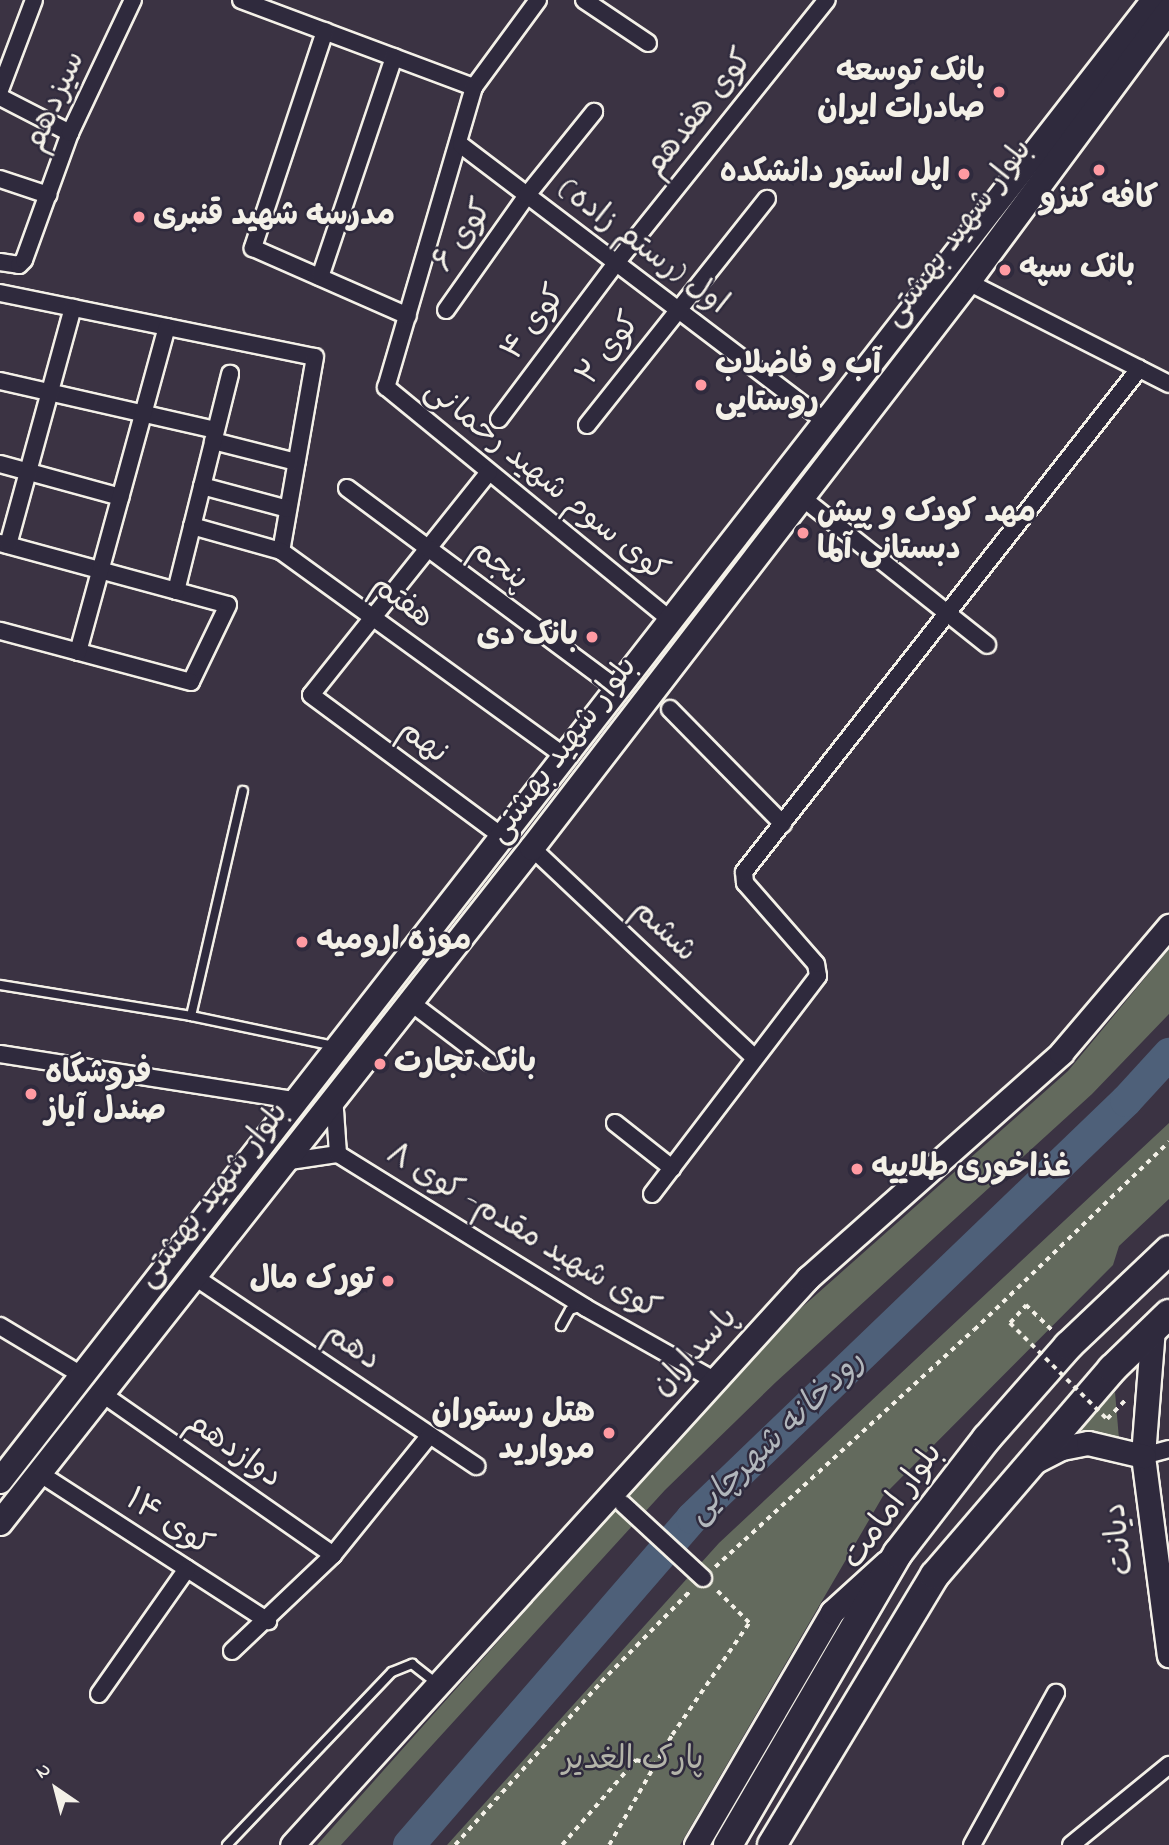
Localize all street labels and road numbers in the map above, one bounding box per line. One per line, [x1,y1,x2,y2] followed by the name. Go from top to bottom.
[637,43,763,185] street label: کوی هفدهم
[17,46,95,158] street label: سیزدهم
[876,133,1042,335] street label: بلوار شهید بهشتی
[549,171,735,325] street label: اول (رستم زاده)
[425,193,503,281] street label: کوی ۶
[494,279,576,369] street label: کوی ۴
[570,306,650,394] street label: کوی ۲
[415,372,675,592] street label: کوی سوم شهید رحمانی
[461,531,535,601] street label: پنجم
[362,567,440,639] street label: هفتم
[481,650,647,852] street label: بلوار شهید بهشتی
[390,712,454,774] street label: نهم
[622,892,704,972] street label: ششم
[130,1095,298,1297] street label: بلوار شهید بهشتی
[378,1136,666,1330] street label: کوی شهید مقدم- کوی ۸
[645,1300,747,1406] street label: پاسداران
[315,1315,387,1381] street label: دهم
[177,1404,289,1498] street label: دوازدهم
[835,1436,953,1578] street label: بلوار امامت
[117,1482,219,1566] street label: کوی ۱۴
[1097,1500,1145,1578] street label: دیانت

